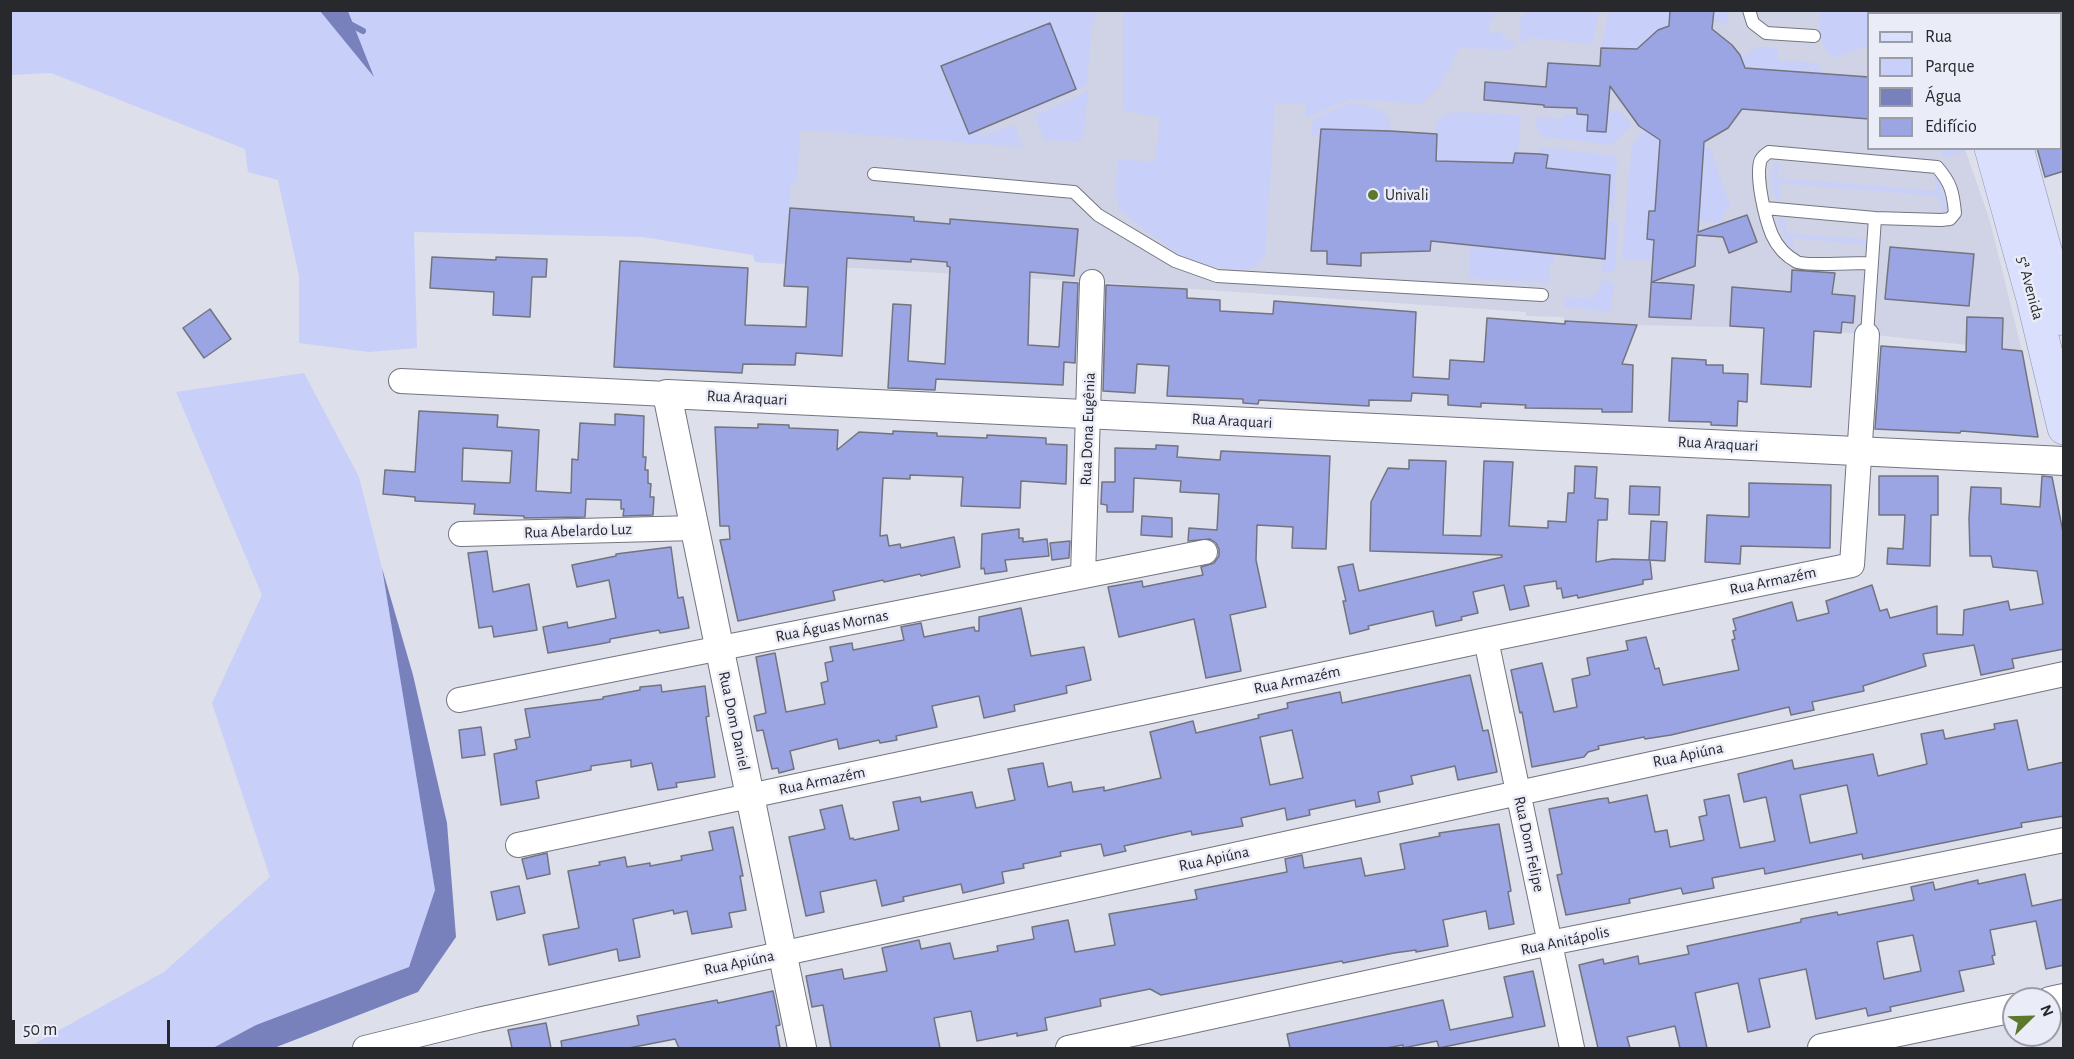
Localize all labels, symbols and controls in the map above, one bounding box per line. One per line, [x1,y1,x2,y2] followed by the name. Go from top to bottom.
[1867,12,2062,150] legend
[1925,28,1952,46] text: Rua
[1925,58,1974,76] text: Parque
[1925,88,1962,106] text: Água
[1925,118,1977,136] text: Edifício
[1385,185,1429,205] place label: Univali
[1366,188,1380,202] marker: Univali
[2012,254,2048,322] street label: 5ª Avenida
[1076,372,1100,486] street label: Rua Dona Eugênia
[706,386,788,410] street label: Rua Araquari
[1191,409,1273,433] street label: Rua Araquari
[1677,432,1759,456] street label: Rua Araquari
[524,520,632,542] street label: Rua Abelardo Luz
[1728,562,1818,600] street label: Rua Armazém
[774,606,890,646] street label: Rua Águas Mornas
[1252,661,1342,699] street label: Rua Armazém
[714,669,754,773] street label: Rua Dom Daniel
[1651,738,1725,772] street label: Rua Apiúna
[777,762,867,800] street label: Rua Armazém
[1509,794,1549,894] street label: Rua Dom Felipe
[1177,842,1251,876] street label: Rua Apiúna
[1519,922,1611,960] street label: Rua Anitápolis
[702,946,776,980] street label: Rua Apiúna
[2002,987,2062,1047] north arrow
[2037,1003,2056,1019] text: N
[15,1008,172,1046] scale bar
[23,1021,57,1039] text: 50 m

